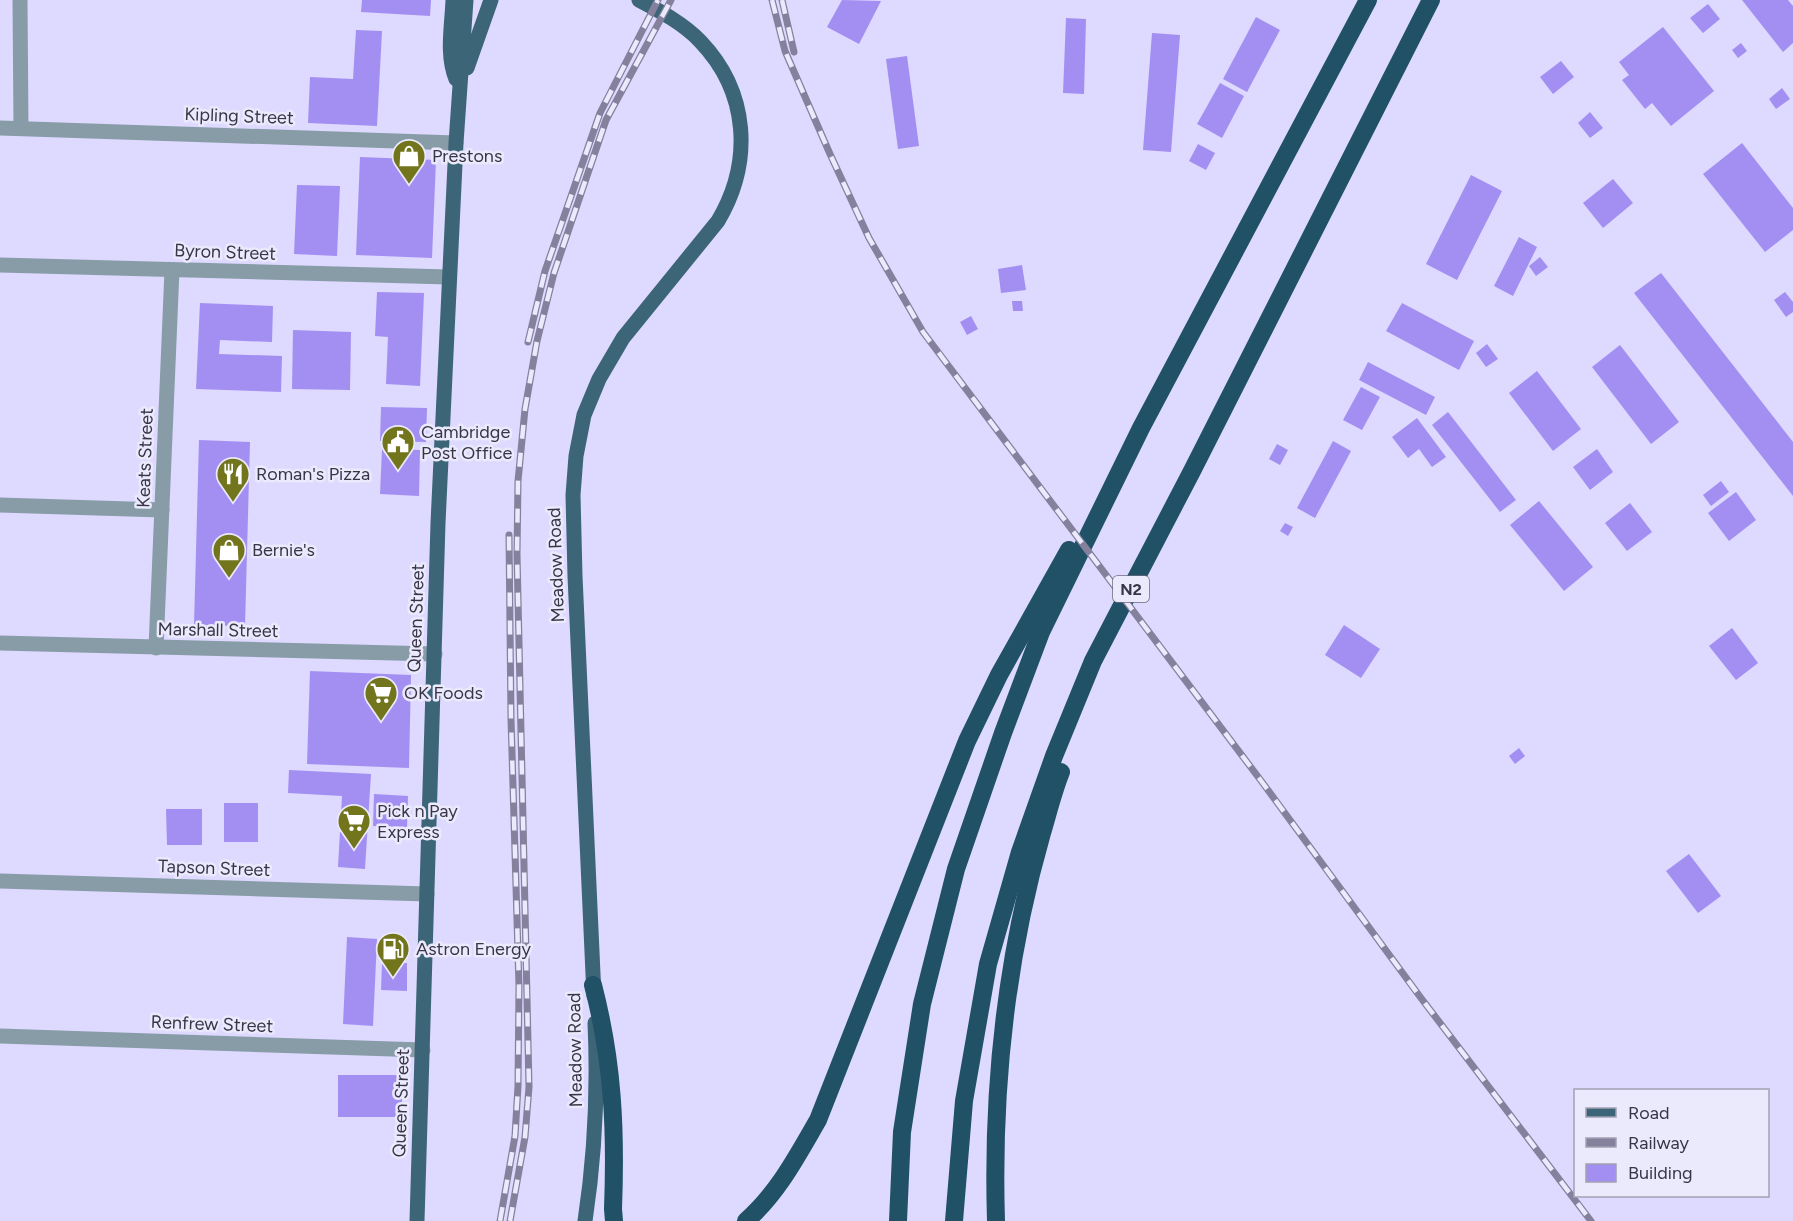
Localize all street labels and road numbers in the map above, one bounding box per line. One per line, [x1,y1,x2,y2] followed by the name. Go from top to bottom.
[184,103,294,129] street label: Kipling Street
[174,239,276,265] street label: Byron Street
[132,408,158,508] street label: Keats Street
[543,507,569,623] street label: Meadow Road
[403,563,429,673] street label: Queen Street
[1113,576,1149,602] road number: N2
[157,618,279,642] street label: Marshall Street
[157,855,271,881] street label: Tapson Street
[563,992,587,1108] street label: Meadow Road
[150,1011,274,1037] street label: Renfrew Street
[388,1048,414,1158] street label: Queen Street

